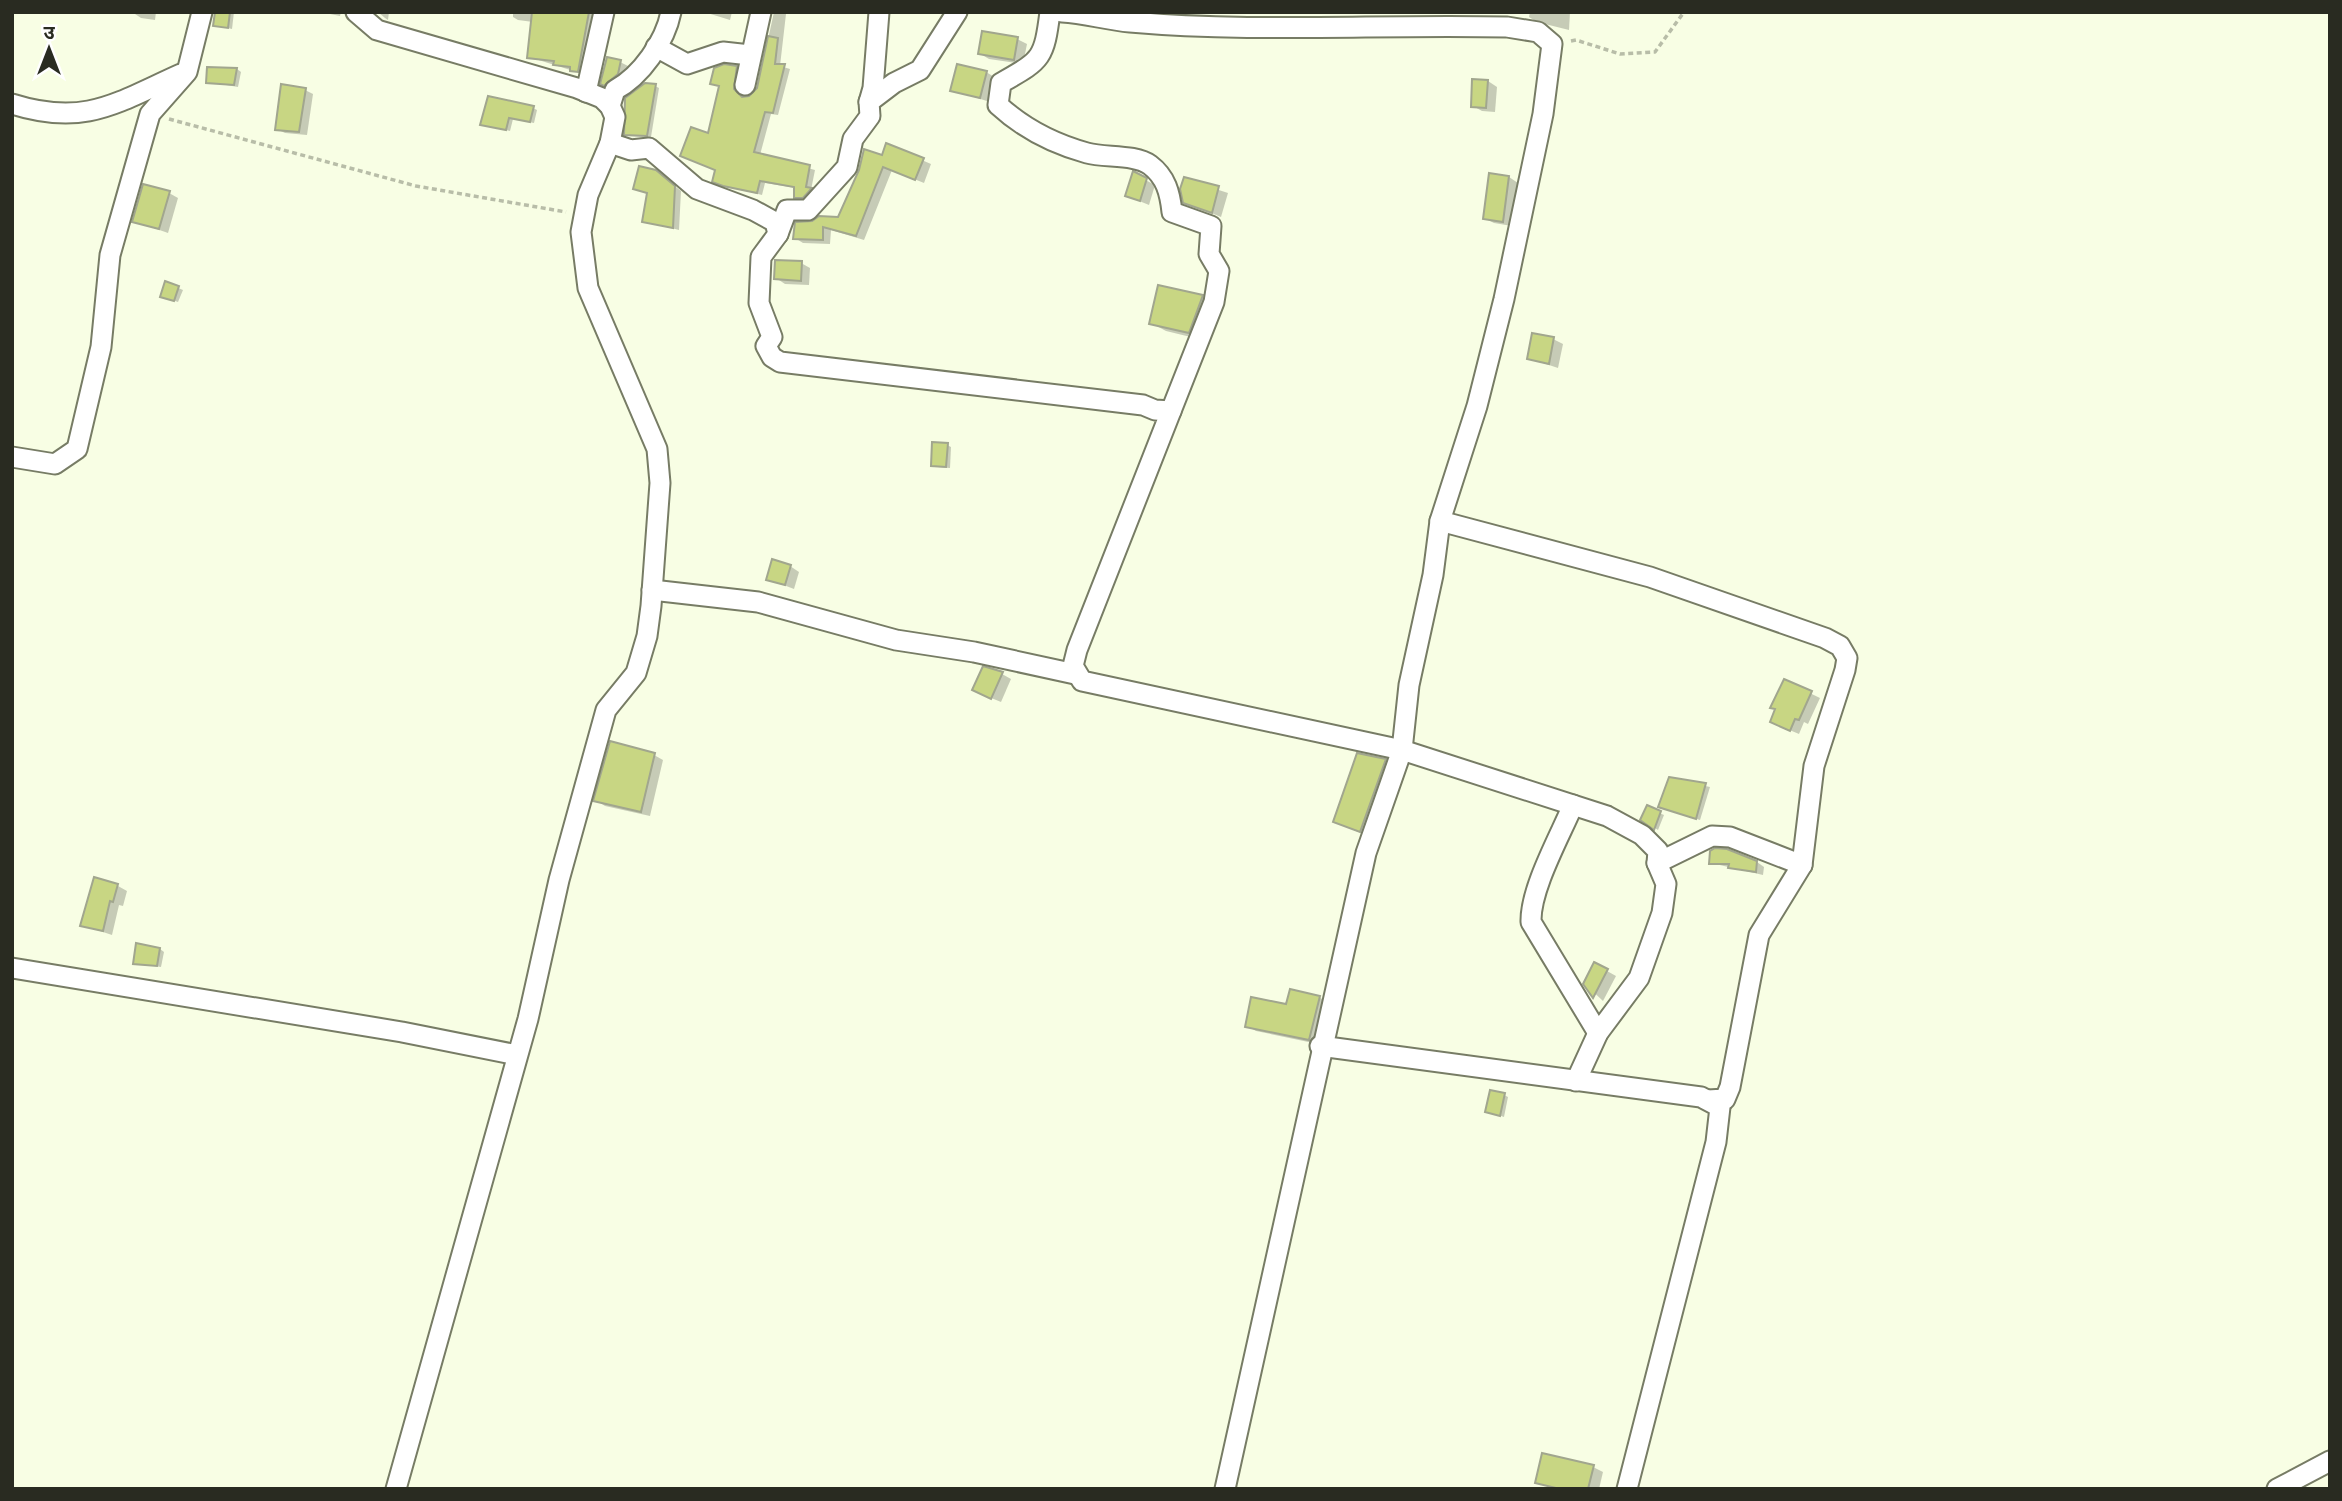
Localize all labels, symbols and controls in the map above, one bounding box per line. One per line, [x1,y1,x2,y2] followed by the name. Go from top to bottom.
[14,14,84,84] north arrow
[43,20,55,43] text: उ

